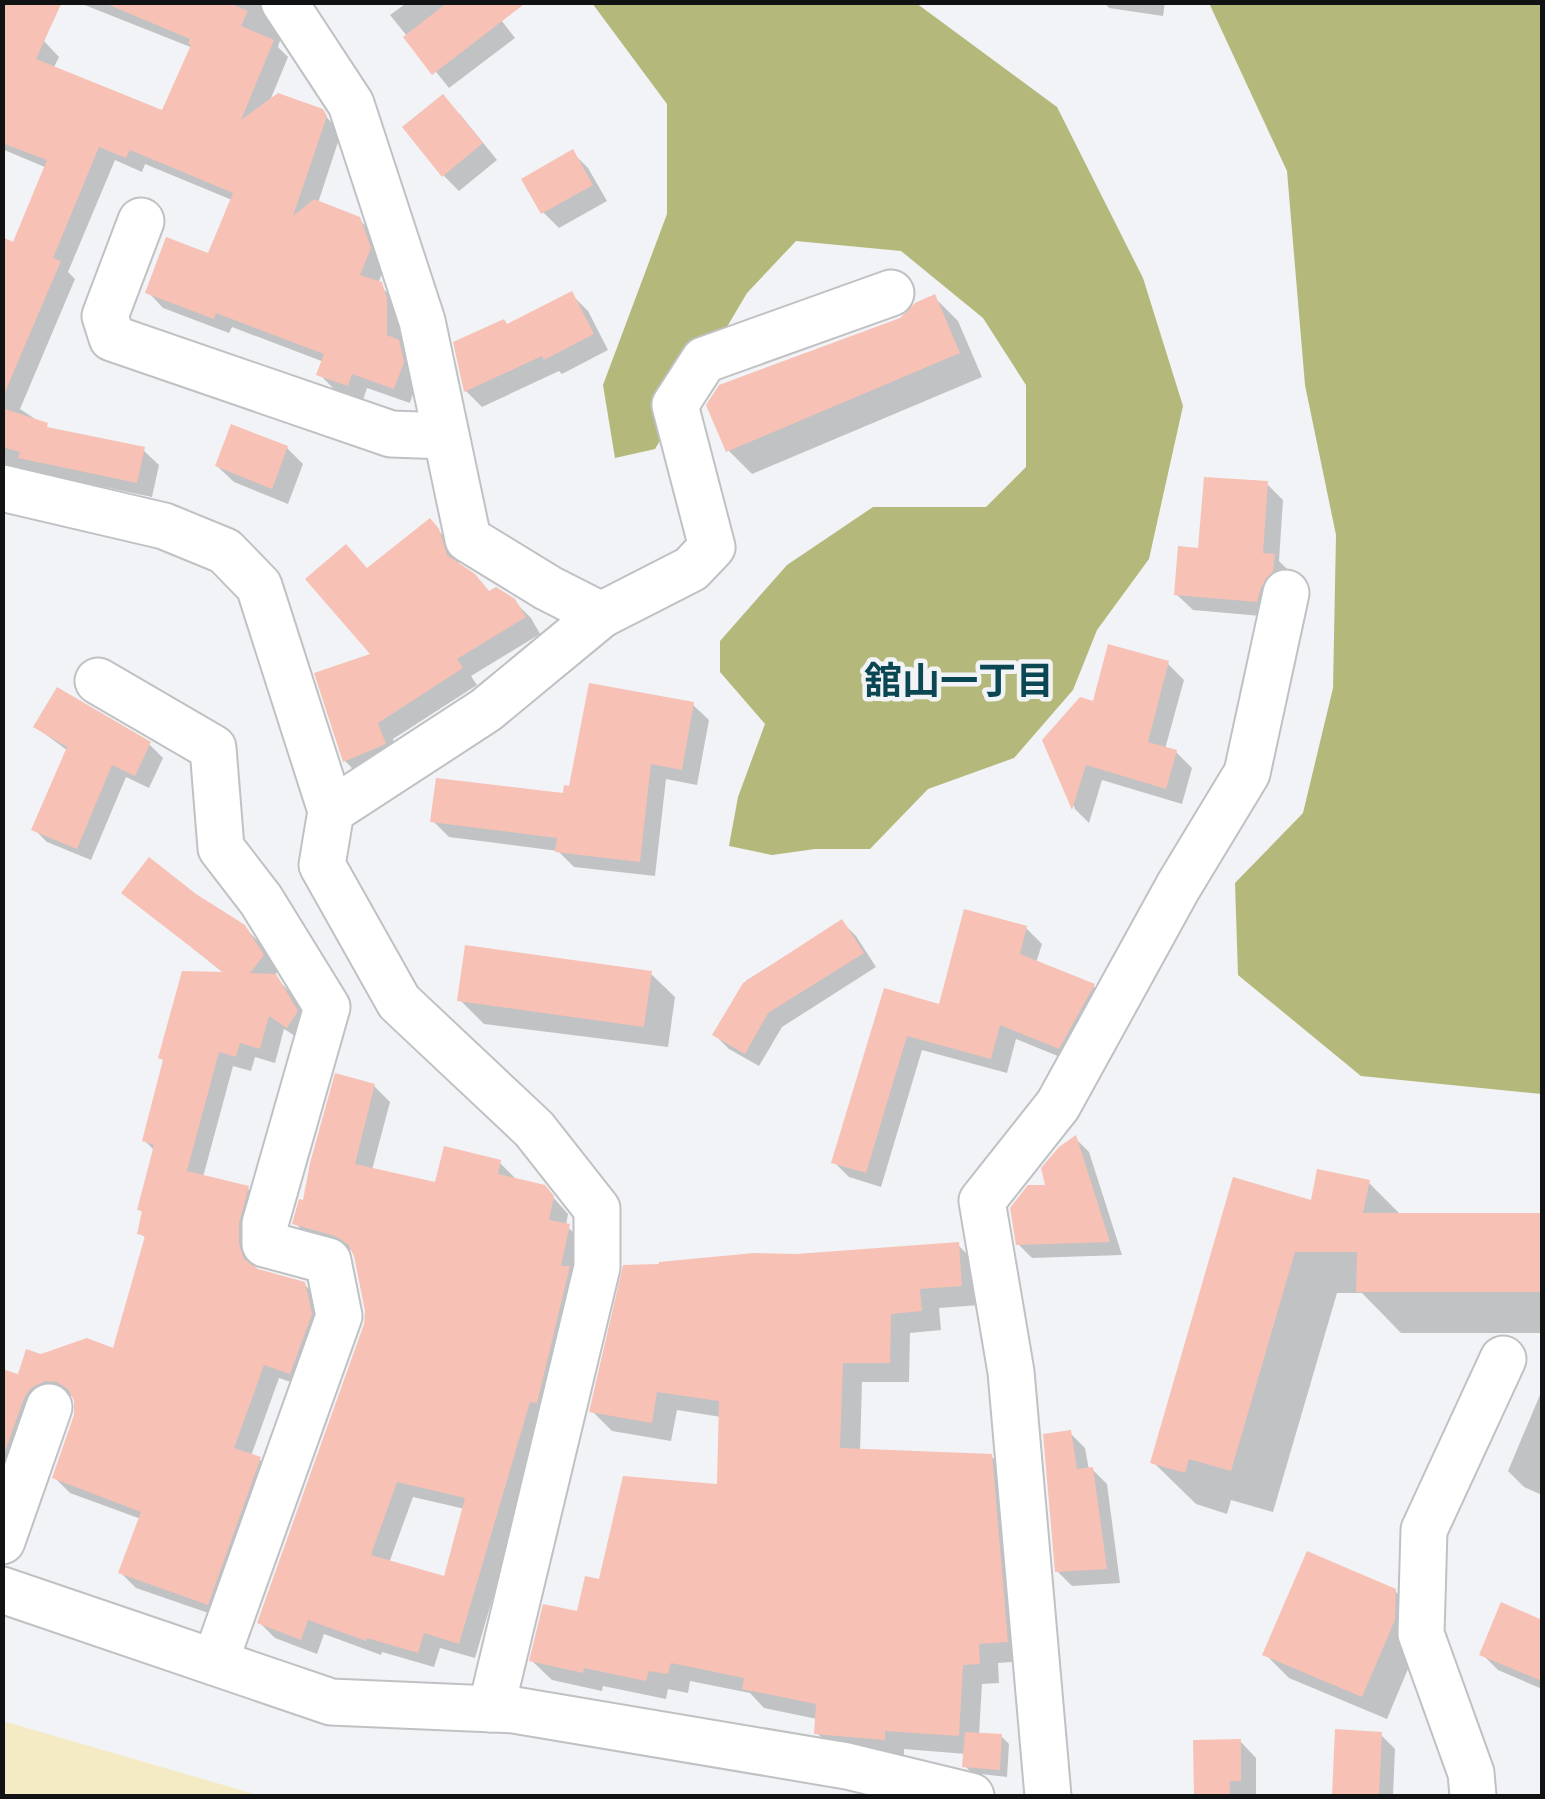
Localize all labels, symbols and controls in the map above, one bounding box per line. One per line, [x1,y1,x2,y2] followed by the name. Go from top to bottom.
[864,655,1054,704] district label: 舘山一丁目

